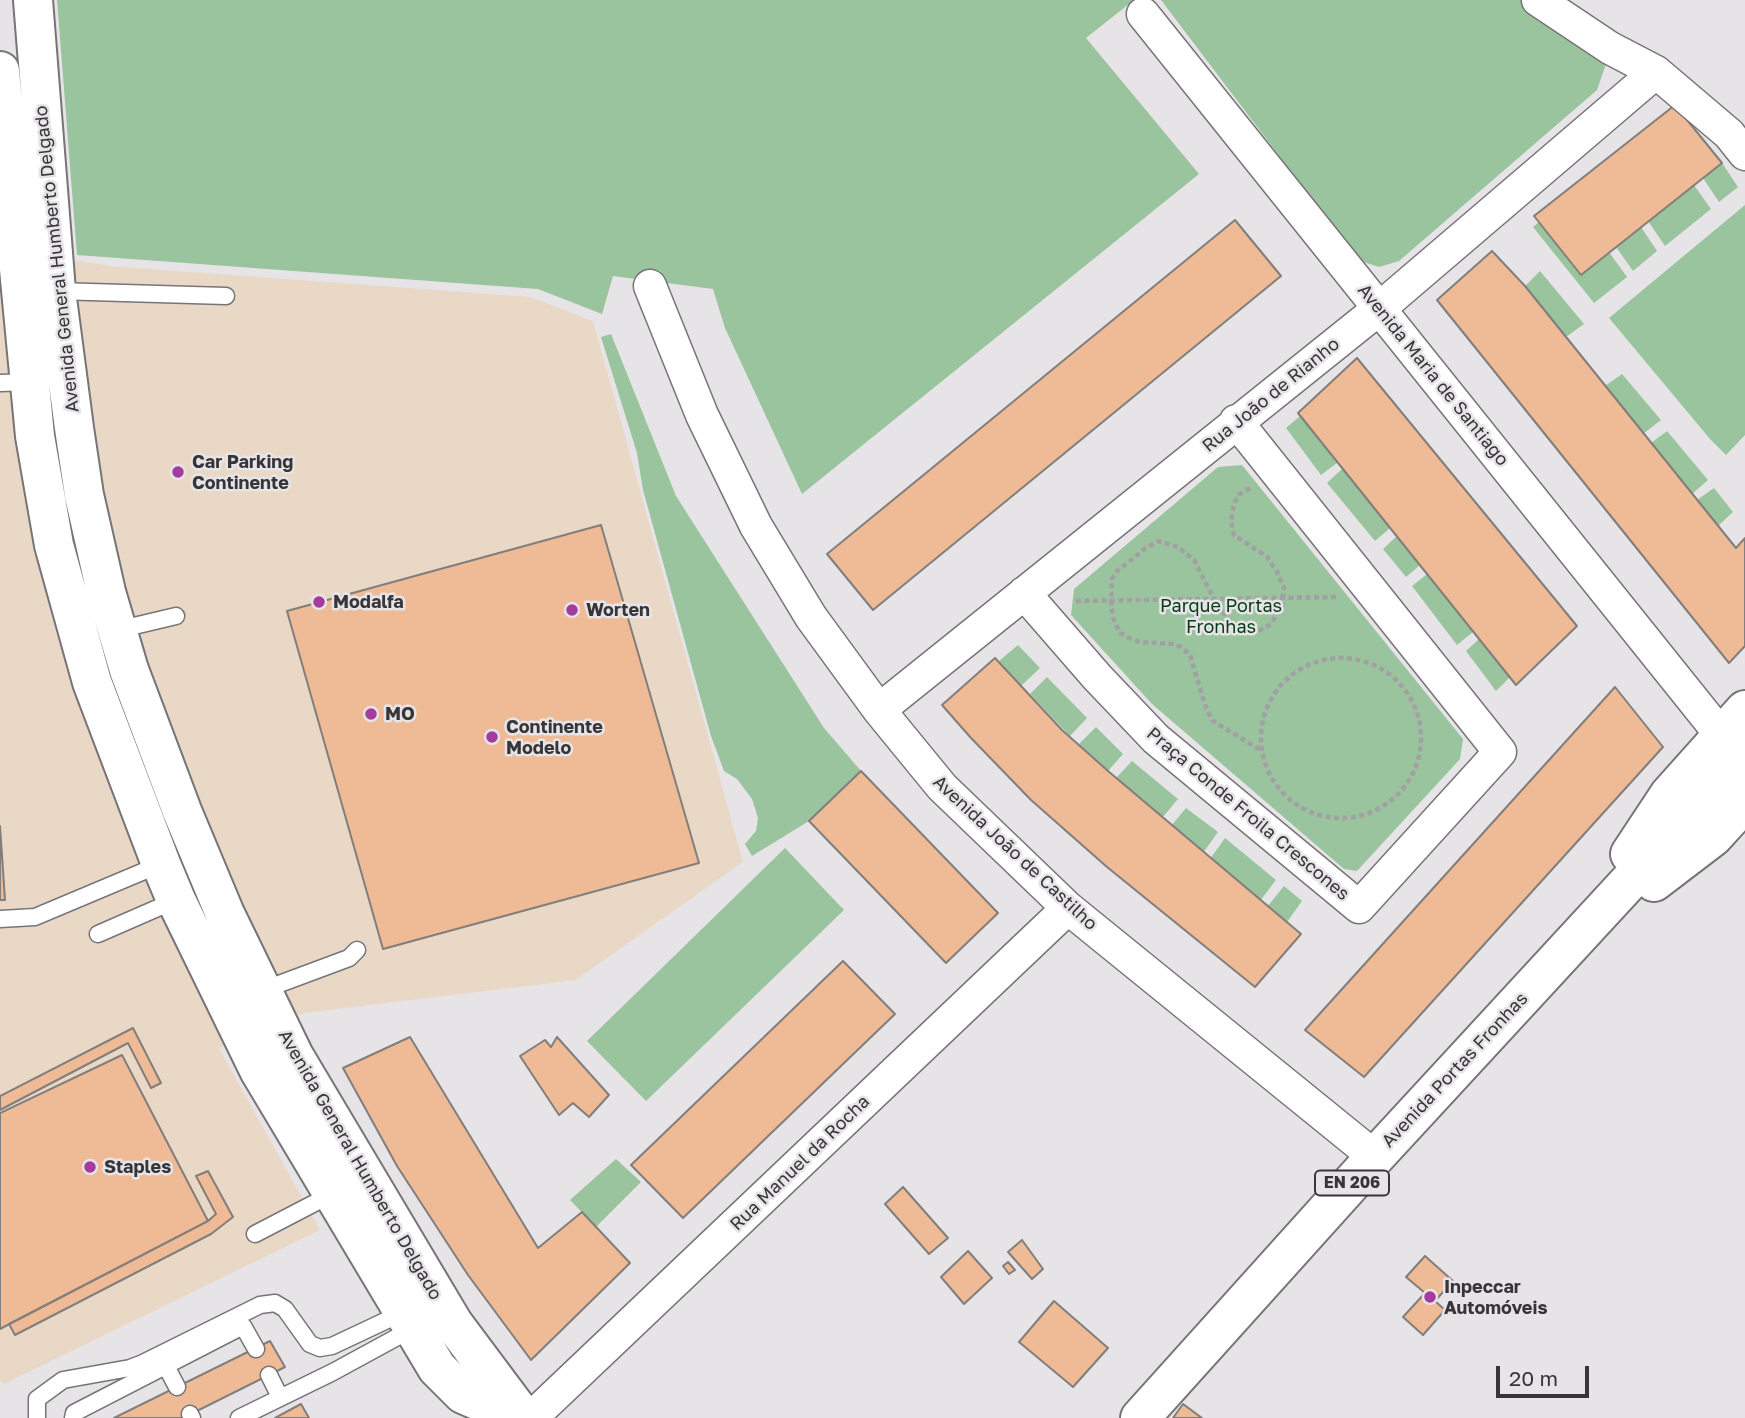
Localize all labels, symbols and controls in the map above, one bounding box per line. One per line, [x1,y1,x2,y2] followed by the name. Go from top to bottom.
[30,105,84,413] street label: Avenida General Humberto Delgado
[1353,280,1513,470] street label: Avenida Maria de Santiago
[1198,333,1344,457] street label: Rua João de Rianho
[192,451,293,494] place label: Car Parking Continente
[170,464,186,480] marker: Car Parking Continente
[333,591,404,613] place label: Modalfa
[311,594,327,610] marker: Modalfa
[1160,595,1282,638] park label: Parque Portas Fronhas
[586,599,650,621] place label: Worten
[564,602,580,618] marker: Worten
[385,703,415,725] place label: MO
[363,706,379,722] marker: MO
[506,716,603,758] place label: Continente Modelo
[1142,723,1354,905] street label: Praça Conde Froila Crescones
[484,729,500,745] marker: Continente Modelo
[928,771,1102,935] street label: Avenida João de Castilho
[1377,988,1533,1152] street label: Avenida Portas Fronhas
[274,1026,446,1304] street label: Avenida General Humberto Delgado
[726,1091,874,1235] street label: Rua Manuel da Rocha
[104,1156,171,1178] place label: Staples
[82,1159,98,1175] marker: Staples
[1315,1170,1389,1196] road number: EN 206
[1444,1276,1547,1318] place label: Inpeccar Automóveis
[1422,1289,1438,1305] marker: Inpeccar Automóveis
[1500,1352,1593,1396] scale bar
[1509,1365,1558,1391] text: 20 m

